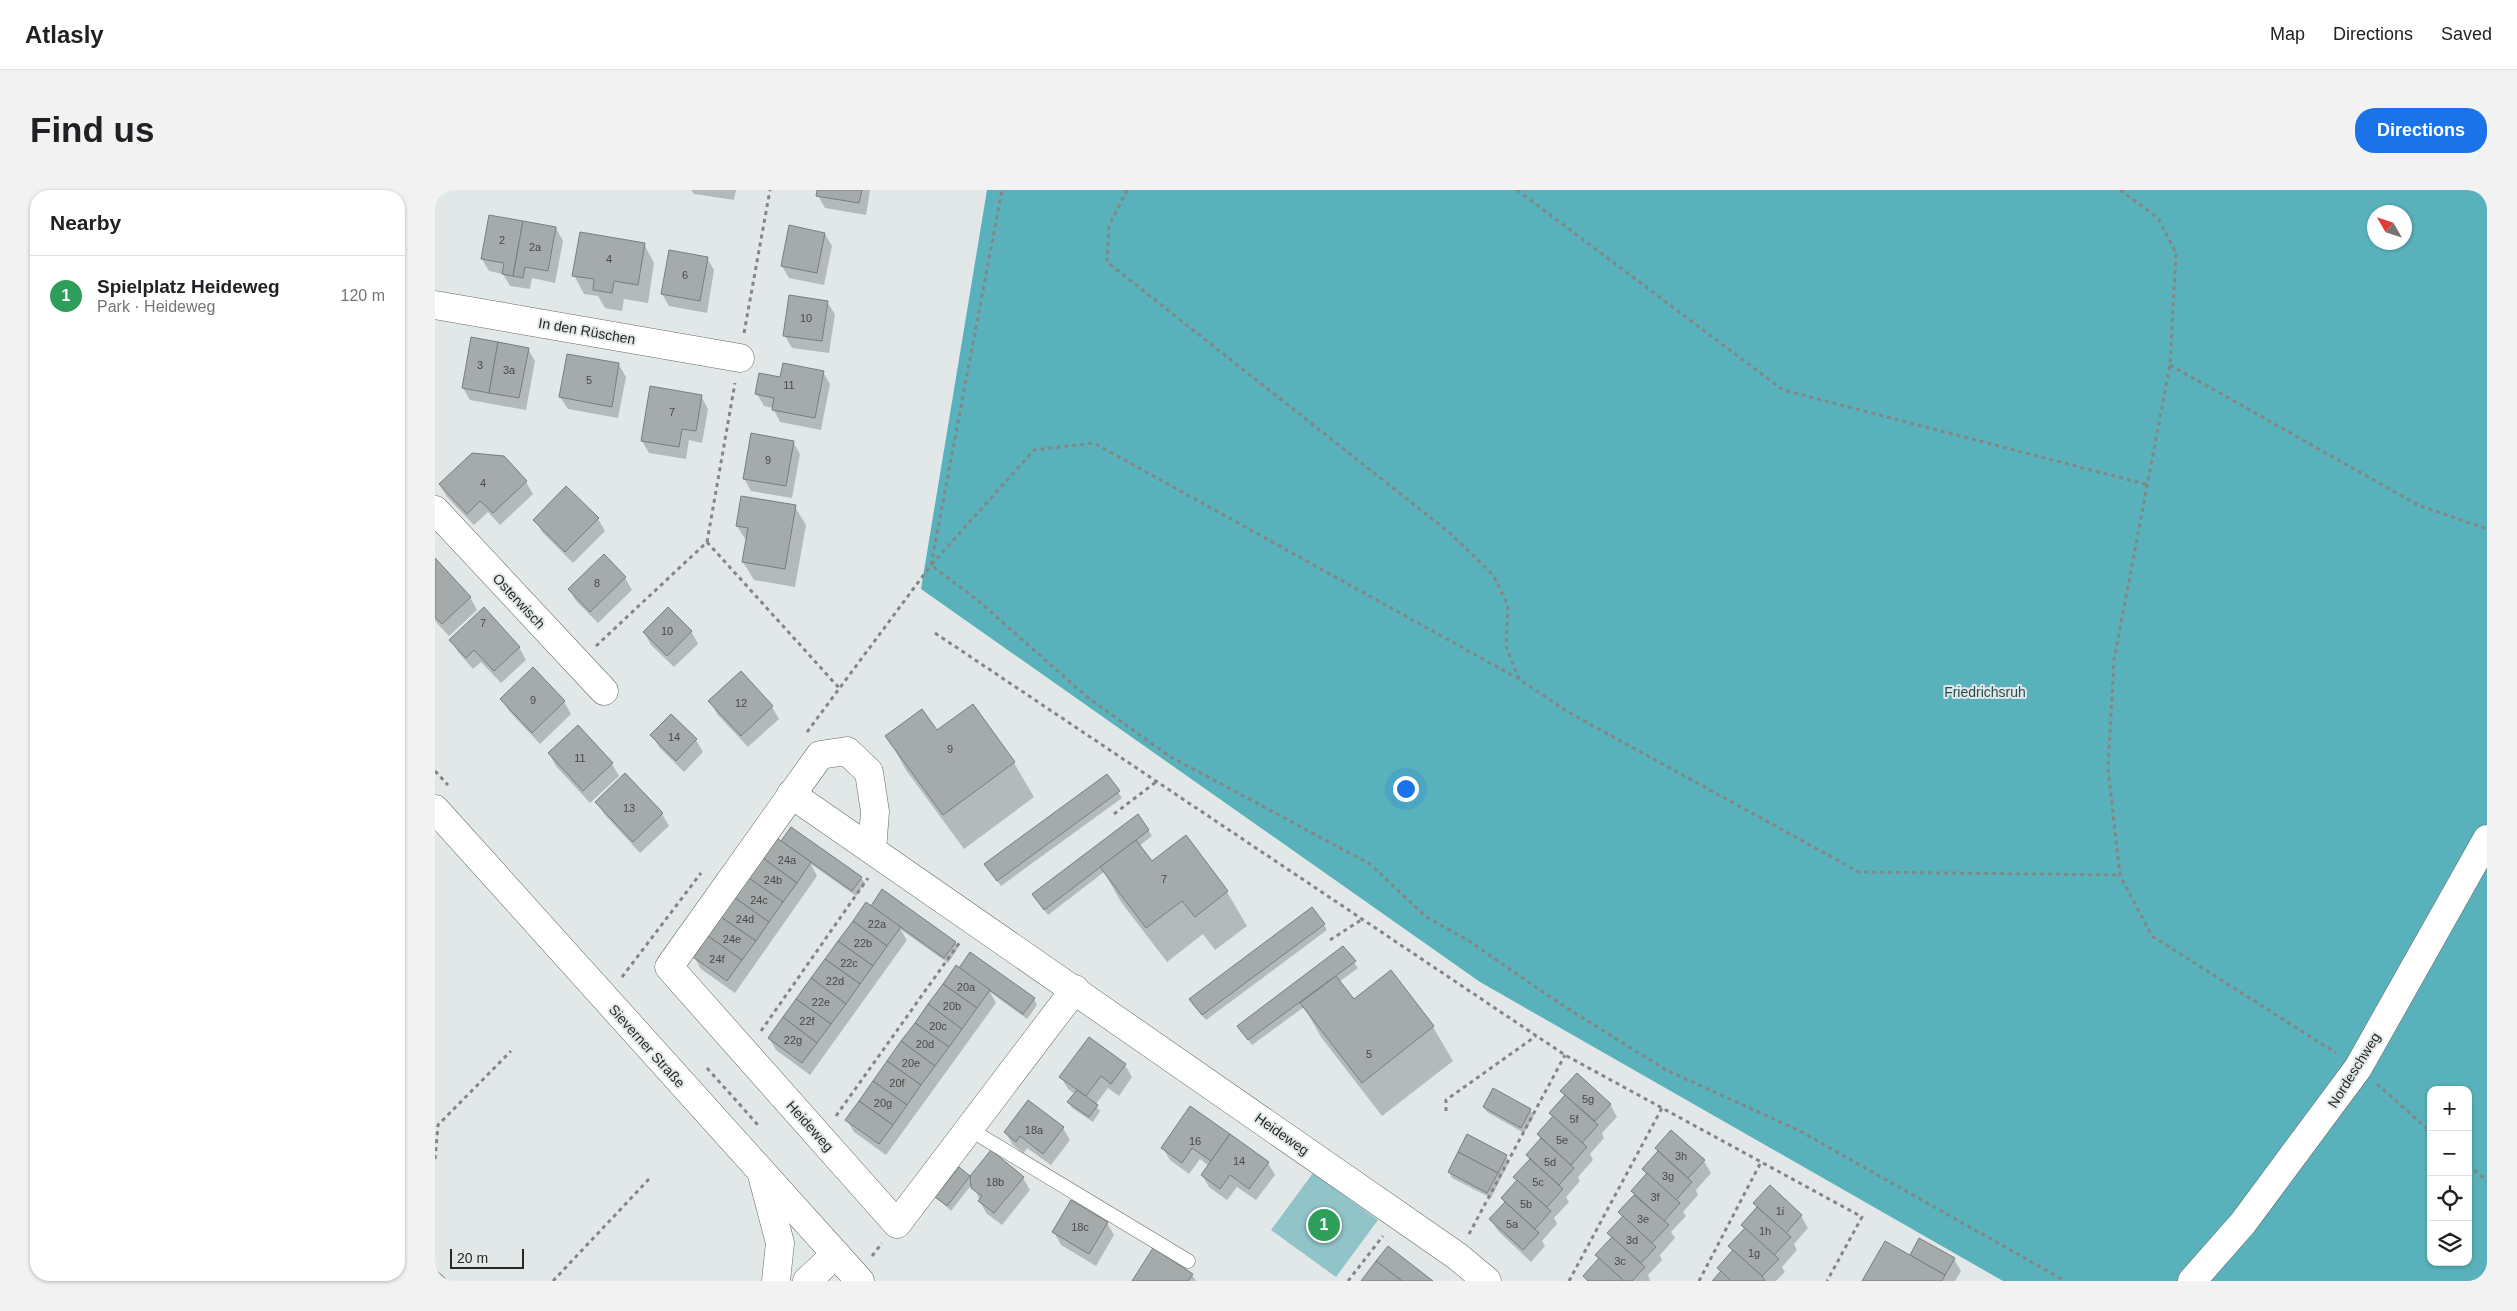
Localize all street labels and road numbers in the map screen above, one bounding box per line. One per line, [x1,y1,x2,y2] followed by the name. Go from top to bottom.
[537,315,637,347] street label: In den Rüschen
[490,570,548,632] street label: Osterwisch
[606,1001,688,1091] street label: Sieverner Straße
[2325,1029,2383,1111] street label: Nordeschweg
[783,1098,837,1154] street label: Heideweg
[1252,1110,1312,1158] street label: Heideweg

